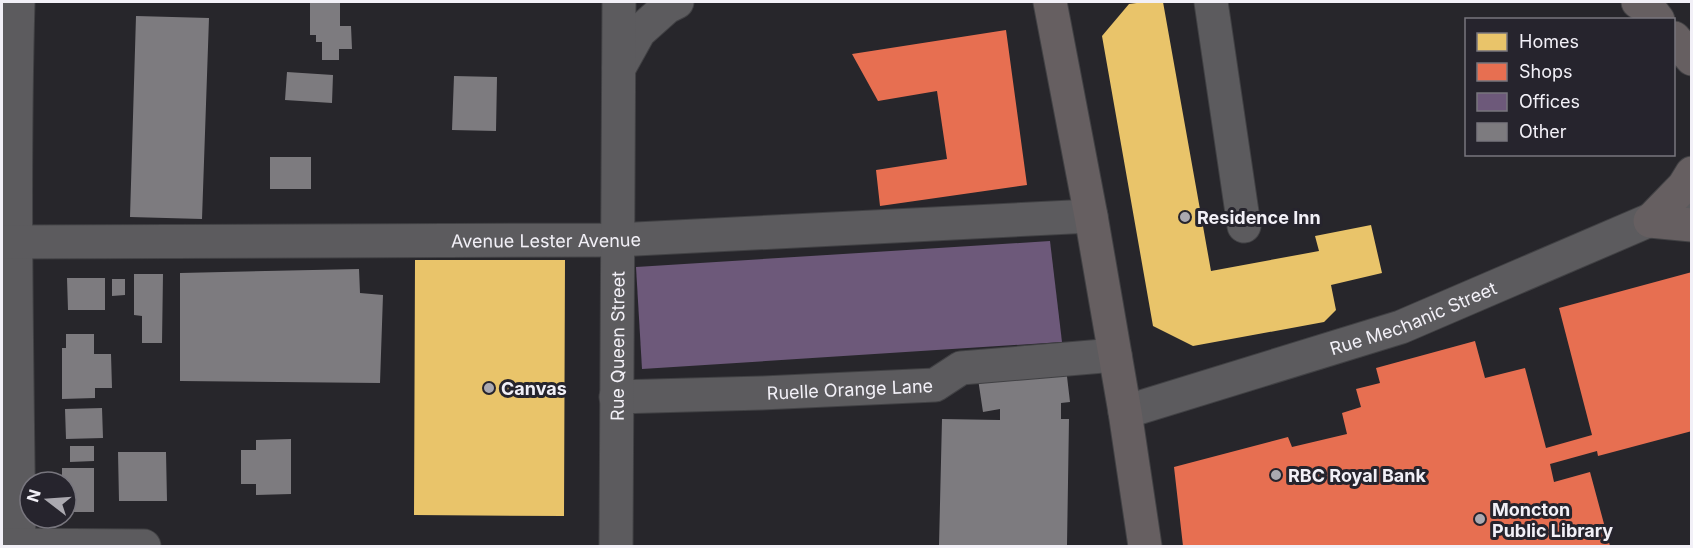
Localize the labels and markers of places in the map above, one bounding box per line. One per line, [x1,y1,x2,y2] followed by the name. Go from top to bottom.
[1197,207,1321,228] place label: Residence Inn
[1178,210,1192,224] marker: Residence Inn
[501,378,567,399] place label: Canvas
[482,381,496,395] marker: Canvas
[1288,465,1426,486] place label: RBC Royal Bank
[1269,468,1283,482] marker: RBC Royal Bank
[1492,499,1613,541] place label: Moncton Public Library
[1473,512,1487,526] marker: Moncton Public Library

